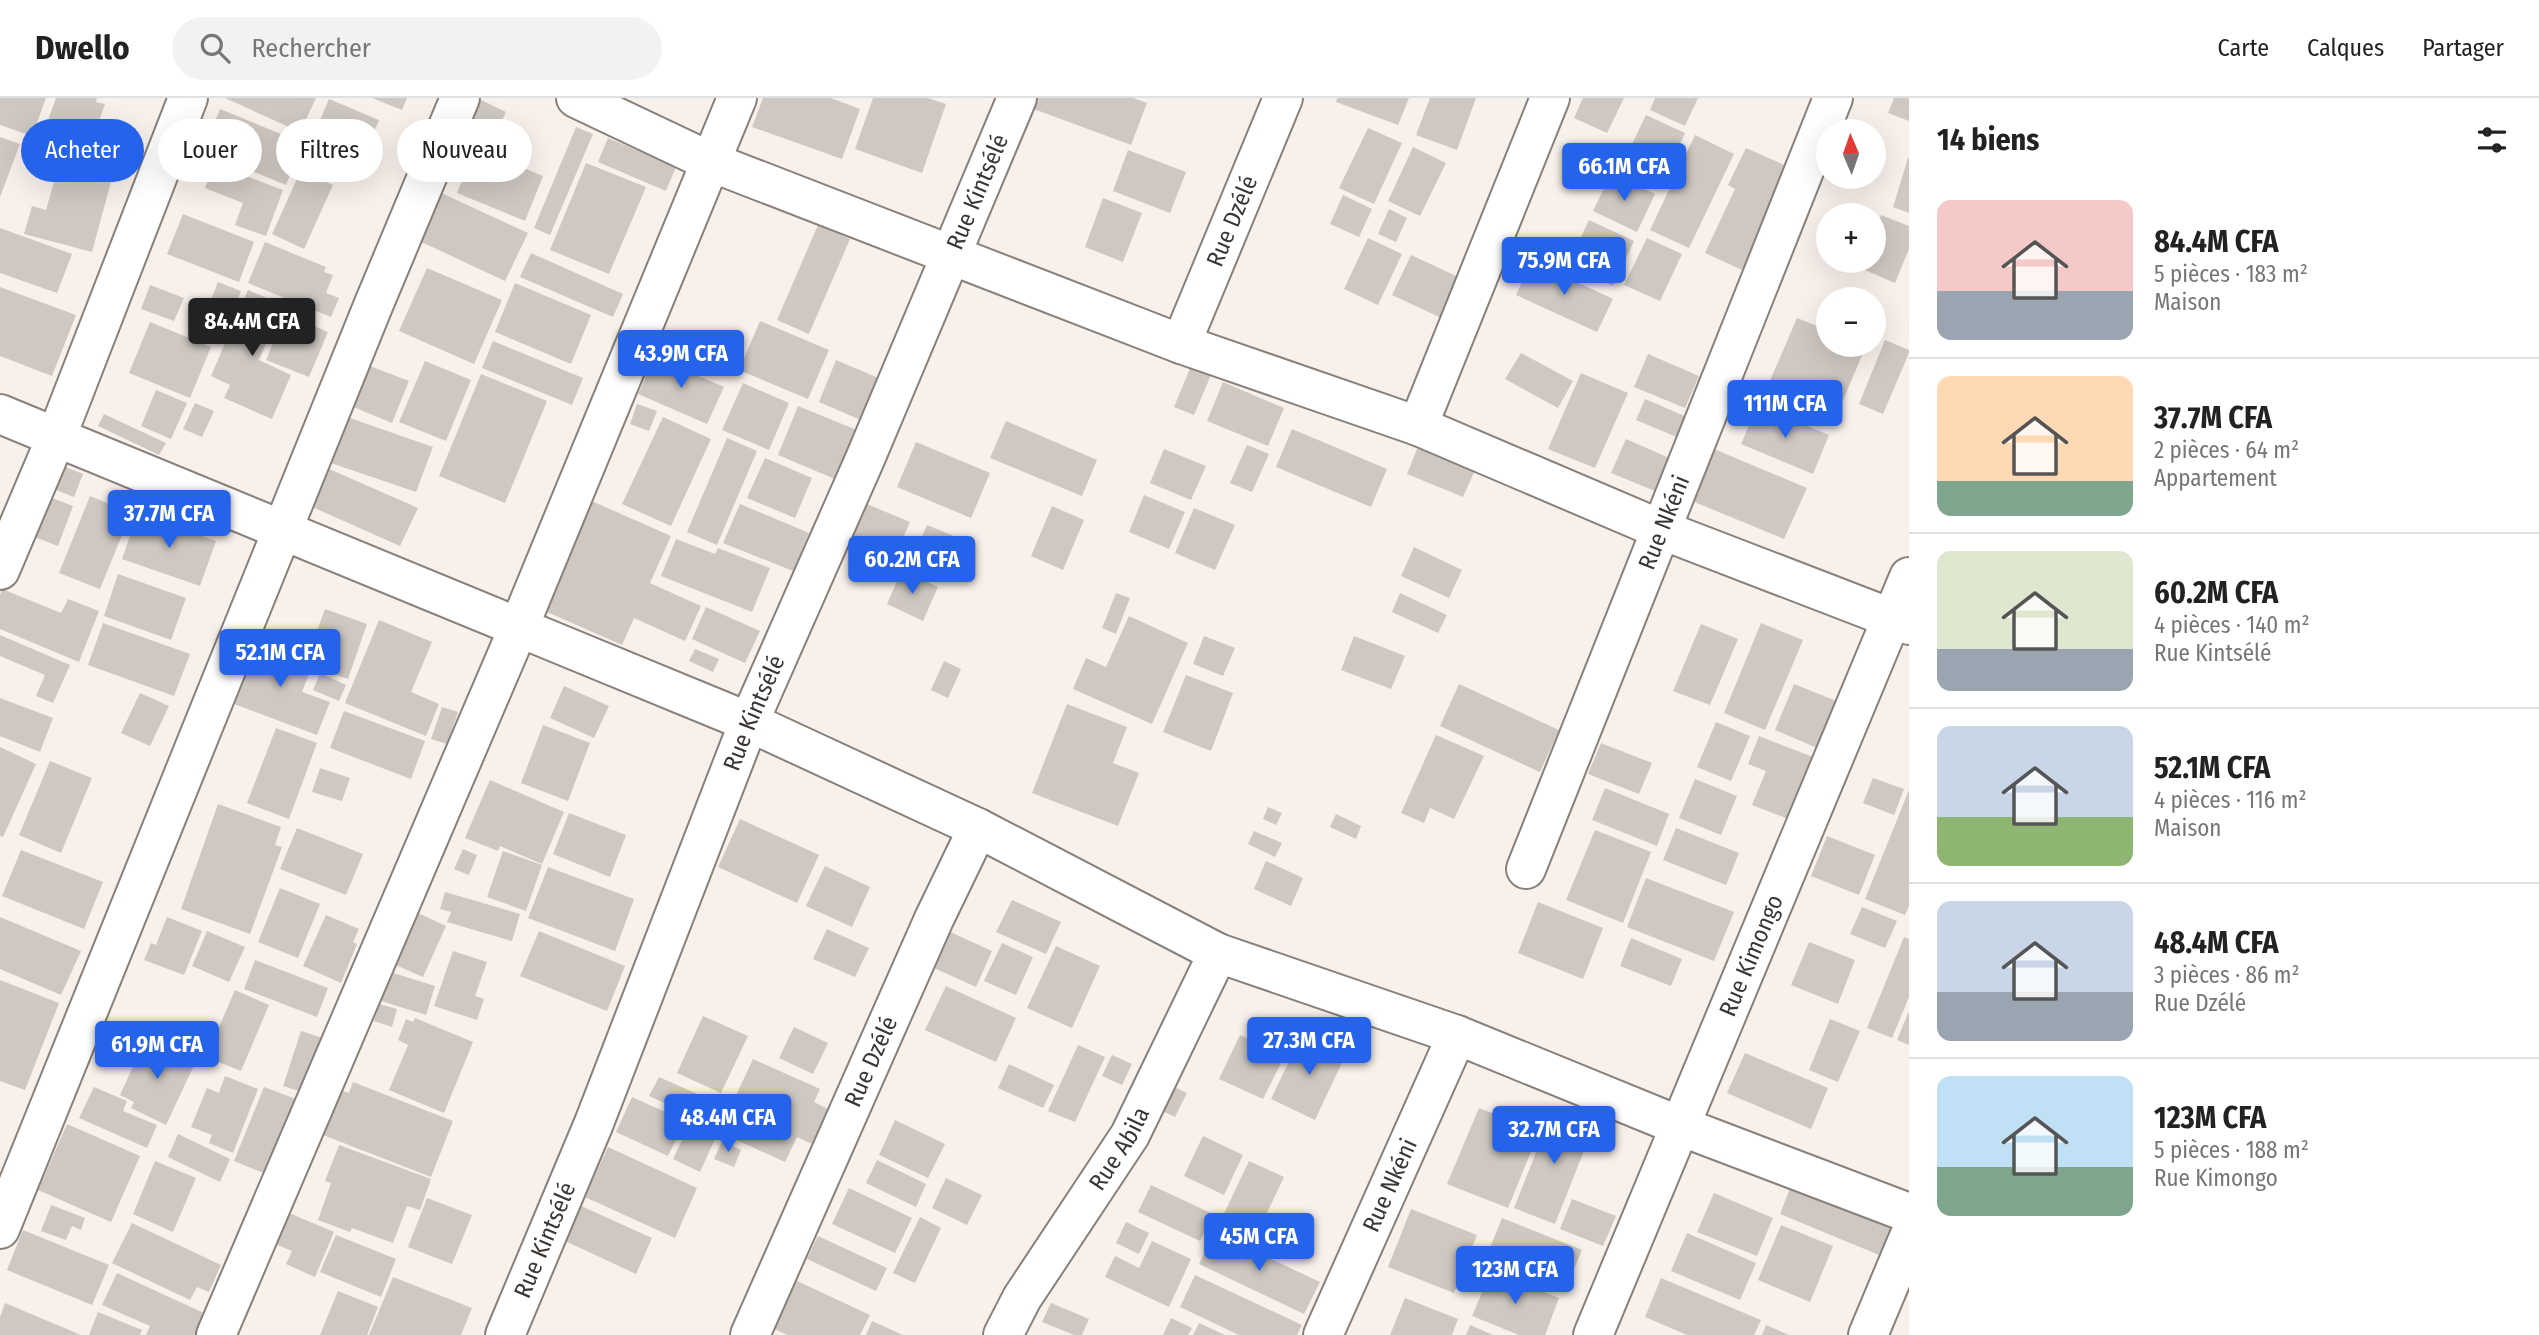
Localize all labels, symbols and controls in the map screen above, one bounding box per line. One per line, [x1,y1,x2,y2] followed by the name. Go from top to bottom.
[172,17,662,80] search box
[35,28,130,68] text: Dwello
[196,29,234,67] icon: search
[252,33,371,64] text: Rechercher
[2218,34,2269,62] text: Carte
[2307,34,2384,62] text: Calques
[2422,34,2504,62] text: Partager
[21,119,144,182] chip: Acheter
[158,119,262,182] chip: Louer
[276,119,383,182] chip: Filtres
[397,119,532,182] chip: Nouveau
[1816,119,1886,189] north arrow
[1816,119,1886,357] map controls
[2473,121,2511,159] icon: filters
[1937,122,2039,158] text: 14 biens
[941,130,1014,254] street label: Rue Kintsélé
[1544,144,1704,203] pin: 66.1M CFA
[1578,152,1670,180] text: 66.1M CFA
[1201,171,1263,271] street label: Rue Dzélé
[1816,203,1886,273] button: +
[2154,224,2278,260] text: 84.4M CFA
[1993,228,2077,312] icon: home
[1484,238,1644,297] pin: 75.9M CFA
[1518,246,1610,274] text: 75.9M CFA
[2154,260,2308,288] text: 5 pièces · 183 m²
[1816,287,1886,357] button: −
[2154,288,2221,316] text: Maison
[172,299,332,358] pin: 84.4M CFA
[204,307,300,335] text: 84.4M CFA
[601,330,761,390] pin: 43.9M CFA
[634,339,728,367] text: 43.9M CFA
[1713,380,1857,440] pin: 111M CFA
[1743,389,1827,417] text: 111M CFA
[2154,400,2272,436] text: 37.7M CFA
[1993,404,2077,488] icon: home
[2154,436,2299,464] text: 2 pièces · 64 m²
[2154,464,2277,492] text: Appartement
[1633,471,1695,574] street label: Rue Nkéni
[89,490,249,550] pin: 37.7M CFA
[124,499,214,527] text: 37.7M CFA
[832,536,992,596] pin: 60.2M CFA
[864,545,960,573] text: 60.2M CFA
[2154,575,2278,611] text: 60.2M CFA
[1993,579,2077,663] icon: home
[2154,611,2310,639] text: 4 pièces · 140 m²
[200,630,360,689] pin: 52.1M CFA
[235,638,325,666] text: 52.1M CFA
[2154,639,2271,667] text: Rue Kintsélé
[718,651,791,775] street label: Rue Kintsélé
[2154,750,2270,786] text: 52.1M CFA
[1993,754,2077,838] icon: home
[2154,786,2307,814] text: 4 pièces · 116 m²
[2154,814,2221,842] text: Maison
[1713,891,1789,1021] street label: Rue Kimongo
[2154,925,2278,961] text: 48.4M CFA
[1993,929,2077,1013] icon: home
[2154,961,2300,989] text: 3 pièces · 86 m²
[2154,989,2246,1017] text: Rue Dzélé
[839,1012,903,1111] street label: Rue Dzélé
[1229,1018,1389,1077] pin: 27.3M CFA
[77,1021,237,1081] pin: 61.9M CFA
[1263,1026,1355,1054] text: 27.3M CFA
[111,1030,203,1058] text: 61.9M CFA
[648,1094,808,1154] pin: 48.4M CFA
[2154,1100,2266,1136] text: 123M CFA
[680,1103,776,1131] text: 48.4M CFA
[1083,1103,1155,1196] street label: Rue Abila
[1993,1104,2077,1188] icon: home
[1474,1107,1634,1166] pin: 32.7M CFA
[1508,1115,1600,1143] text: 32.7M CFA
[1357,1134,1423,1236] street label: Rue Nkéni
[2154,1136,2309,1164] text: 5 pièces · 188 m²
[2154,1164,2278,1192] text: Rue Kimongo
[508,1178,582,1302] street label: Rue Kintsélé
[1194,1214,1324,1273] pin: 45M CFA
[1220,1222,1298,1250] text: 45M CFA
[1443,1246,1587,1306] pin: 123M CFA
[1472,1255,1558,1283] text: 123M CFA

